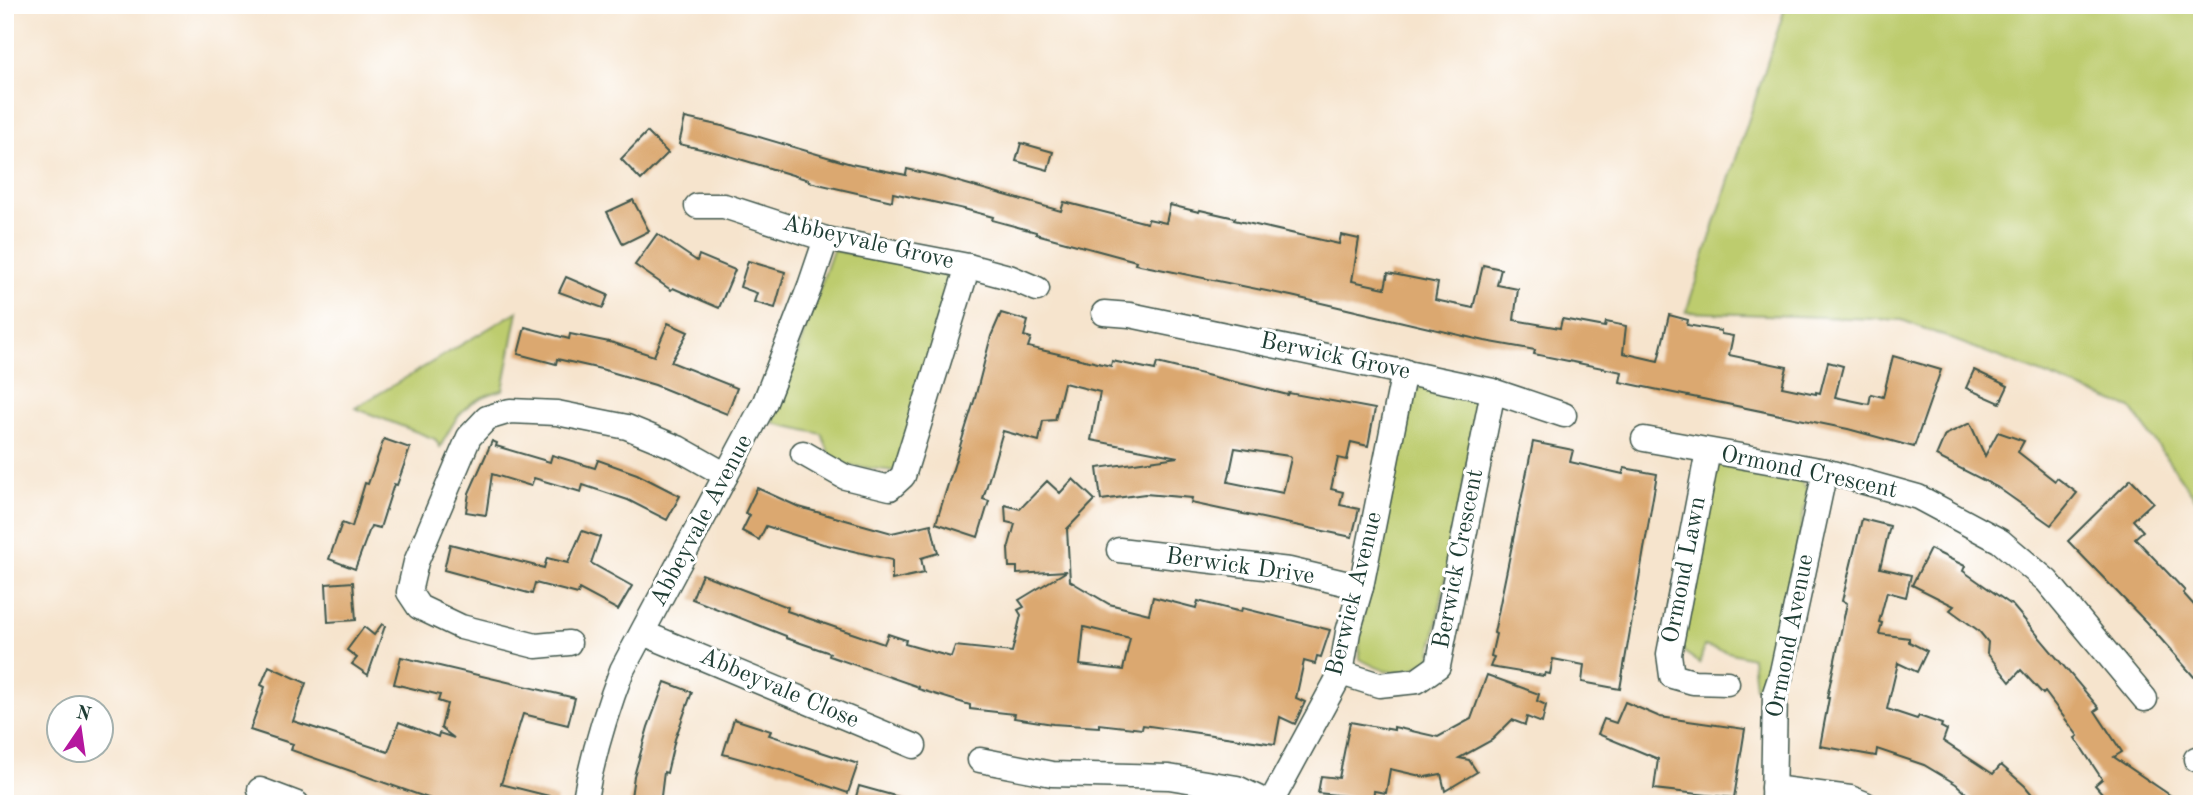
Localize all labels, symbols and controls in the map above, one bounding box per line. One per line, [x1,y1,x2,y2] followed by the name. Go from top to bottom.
[780,212,956,274] street label: Abbeyvale Grove
[1258,329,1412,385] street label: Berwick Grove
[647,431,757,611] street label: Abbeyvale Avenue
[1718,443,1900,503] street label: Ormond Crescent
[1430,467,1488,651] street label: Berwick Crescent
[1659,495,1711,645] street label: Ormond Lawn
[1323,509,1387,679] street label: Berwick Avenue
[1164,545,1316,589] street label: Berwick Drive
[1763,552,1819,720] street label: Ormond Avenue
[696,645,862,733] street label: Abbeyvale Close
[46,694,116,764] north arrow
[74,704,93,726] text: N

